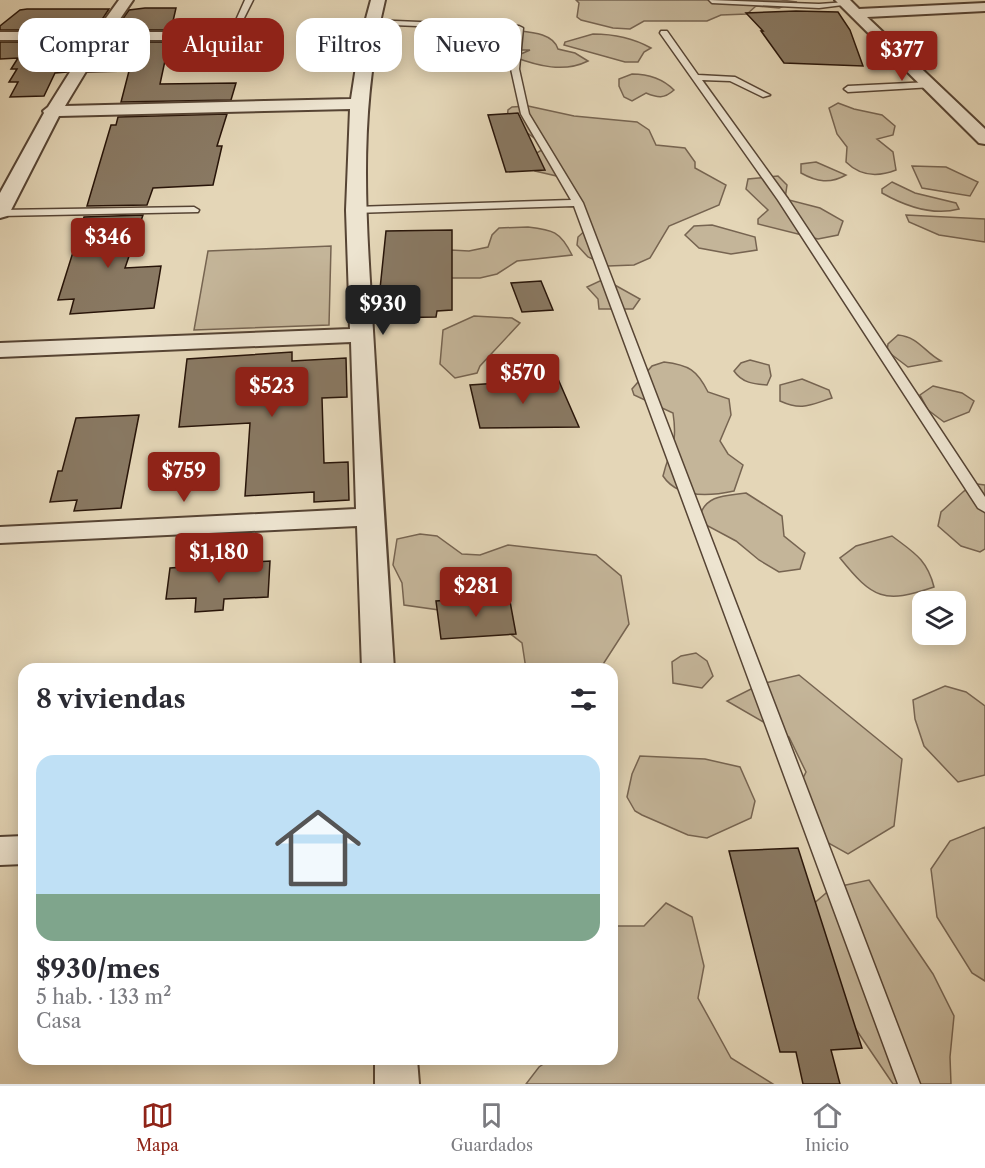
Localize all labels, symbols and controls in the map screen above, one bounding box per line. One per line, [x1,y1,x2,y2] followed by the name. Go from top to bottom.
[18,18,150,72] chip: Comprar
[162,18,284,72] chip: Alquilar
[296,18,402,72] chip: Filtros
[414,18,521,72] chip: Nuevo
[866,31,938,82] pin: $377
[880,38,924,62] text: $377
[72,218,144,269] pin: $346
[85,225,131,249] text: $346
[347,285,419,336] pin: $930
[359,292,407,316] text: $930
[487,354,559,405] pin: $570
[500,361,546,385] text: $570
[236,367,308,418] pin: $523
[249,374,295,398] text: $523
[148,452,220,503] pin: $759
[162,459,206,483] text: $759
[170,533,268,584] pin: $1,180
[189,540,249,564] text: $1,180
[440,567,512,618] pin: $281
[454,574,498,598] text: $281
[912,591,966,645] map controls
[912,591,966,645] button: layers
[36,683,186,715] text: 8 viviendas
[567,683,600,716] icon: filters
[264,794,372,902] icon: home
[36,953,160,985] text: $930/mes
[36,985,171,1009] text: 5 hab. · 133 m²
[36,1009,81,1033] text: Casa
[136,1099,179,1155] tab: Mapa
[451,1099,533,1155] tab: Guardados
[805,1099,849,1155] tab: Inicio

